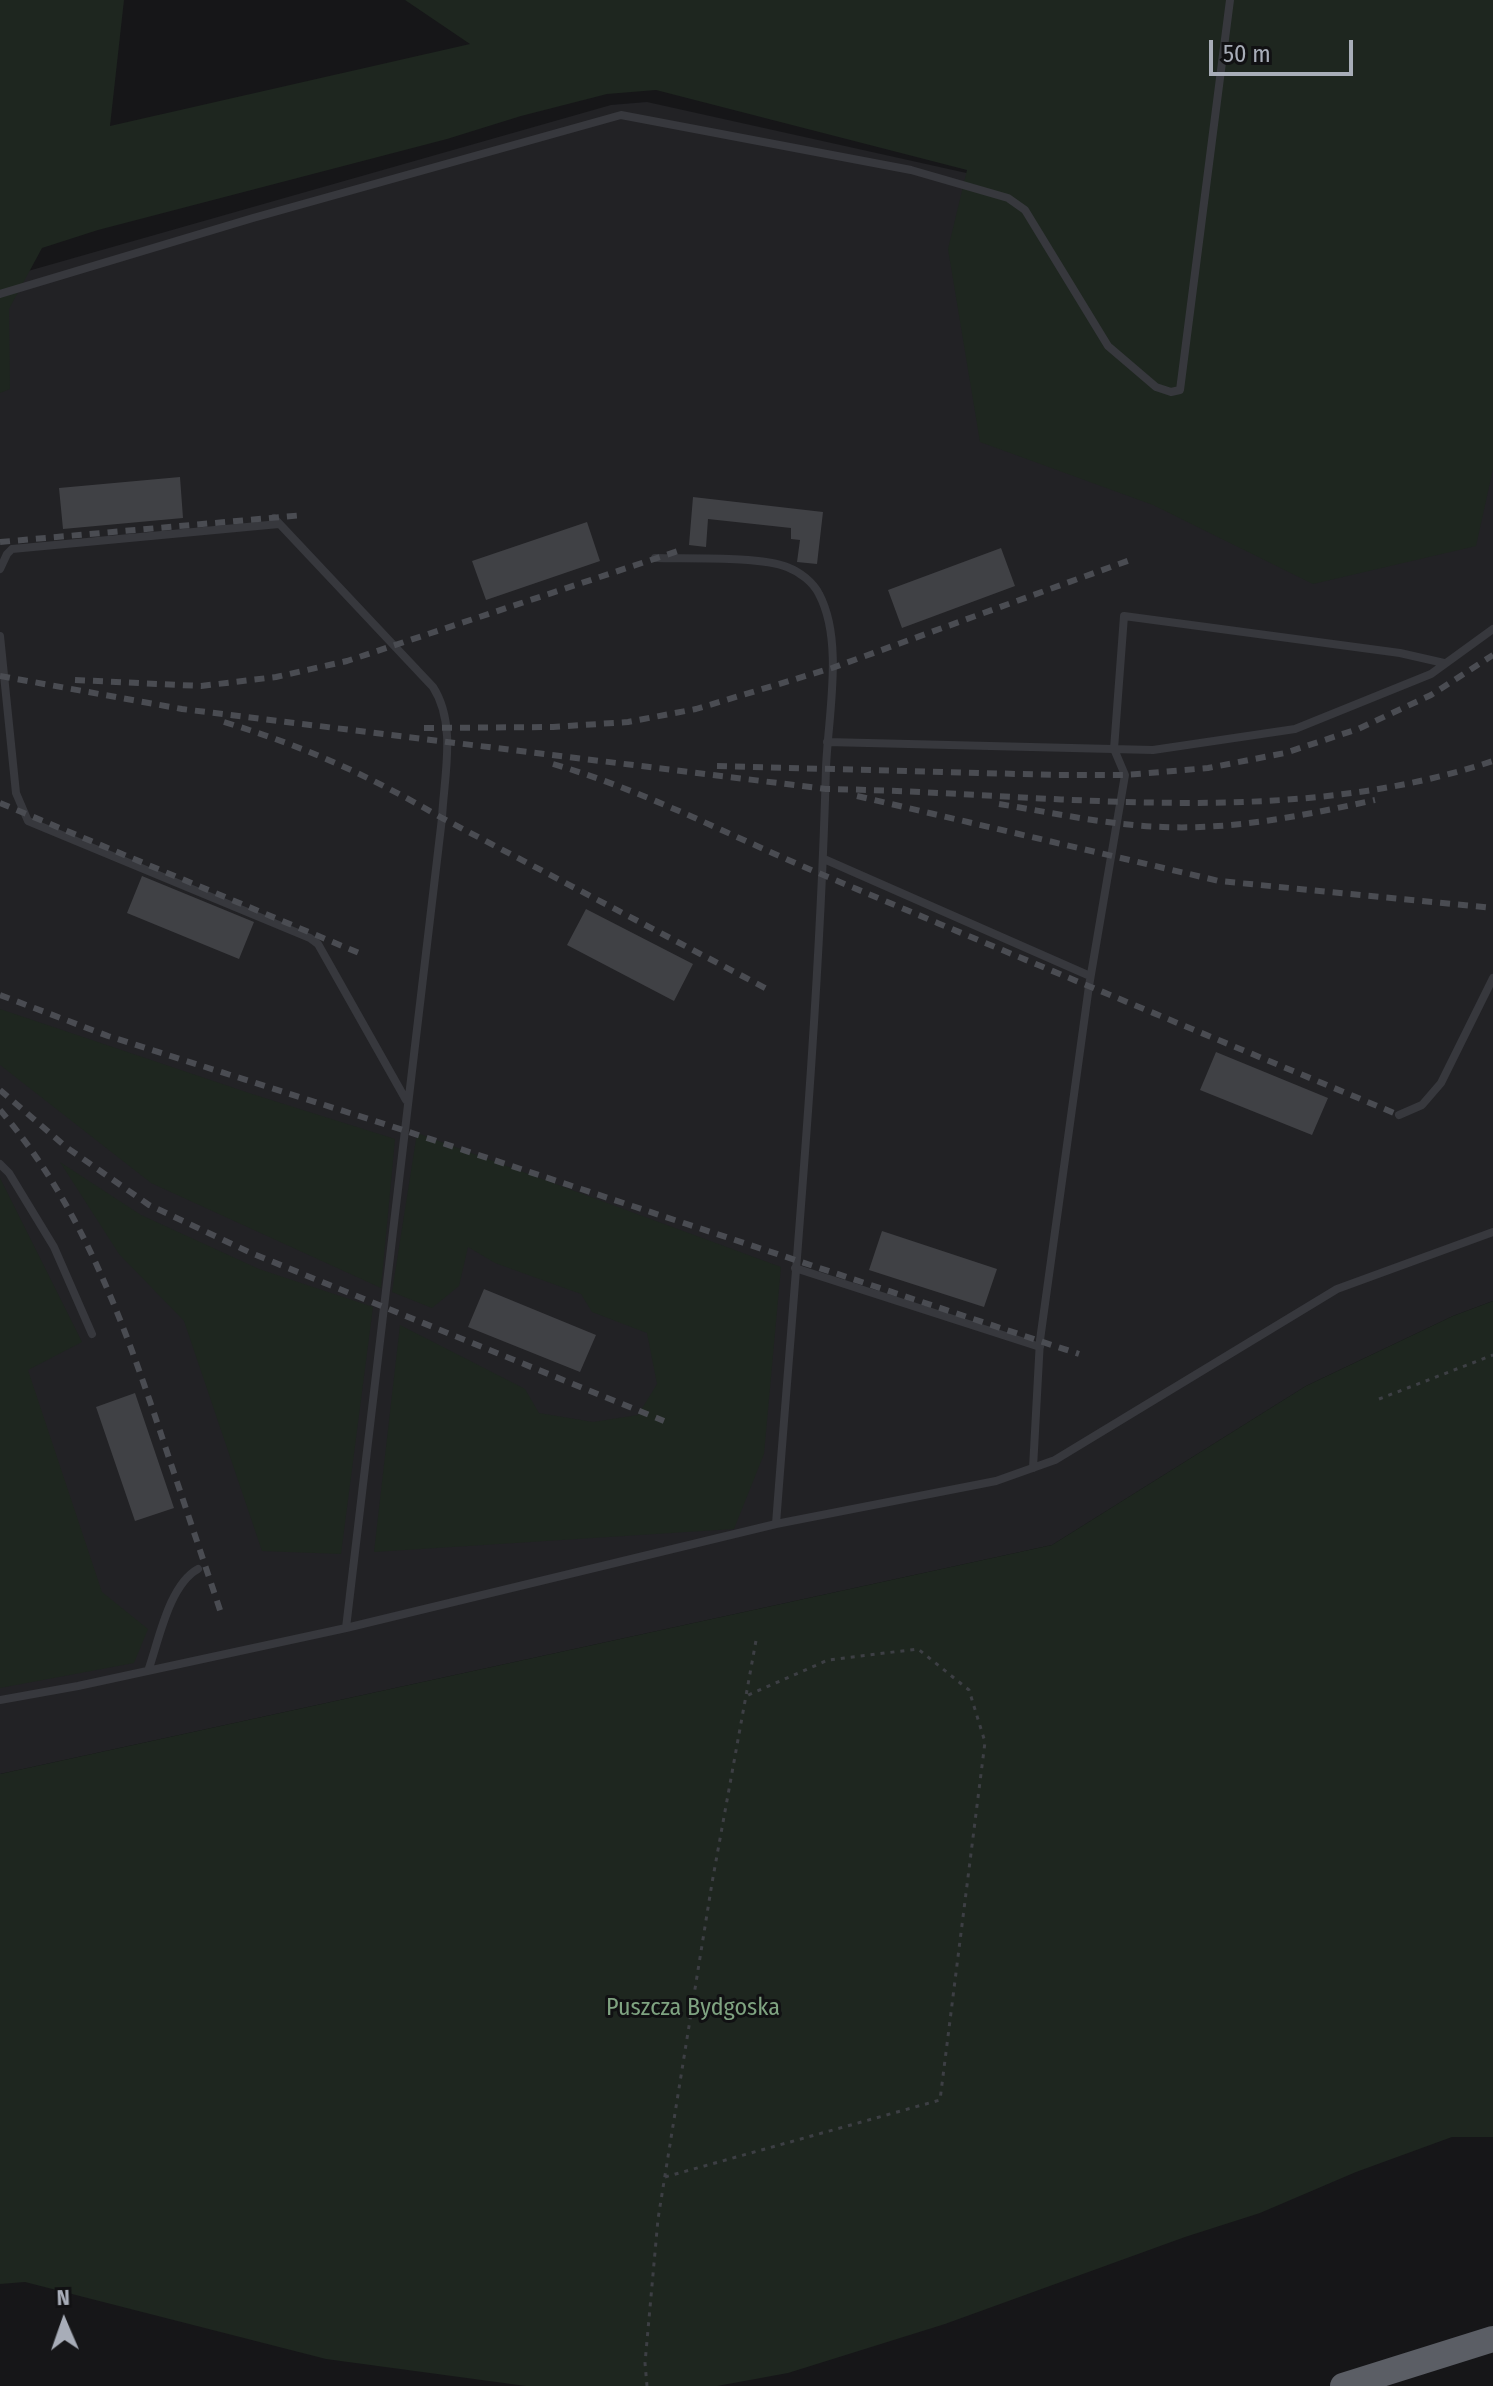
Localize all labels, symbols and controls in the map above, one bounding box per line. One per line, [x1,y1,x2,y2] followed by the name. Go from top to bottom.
[1213,24,1357,74] scale bar
[1223,40,1271,68] text: 50 m
[606,1994,780,2022] park label: Puszcza Bydgoska
[24,2282,104,2362] north arrow
[56,2284,70,2311] text: N

